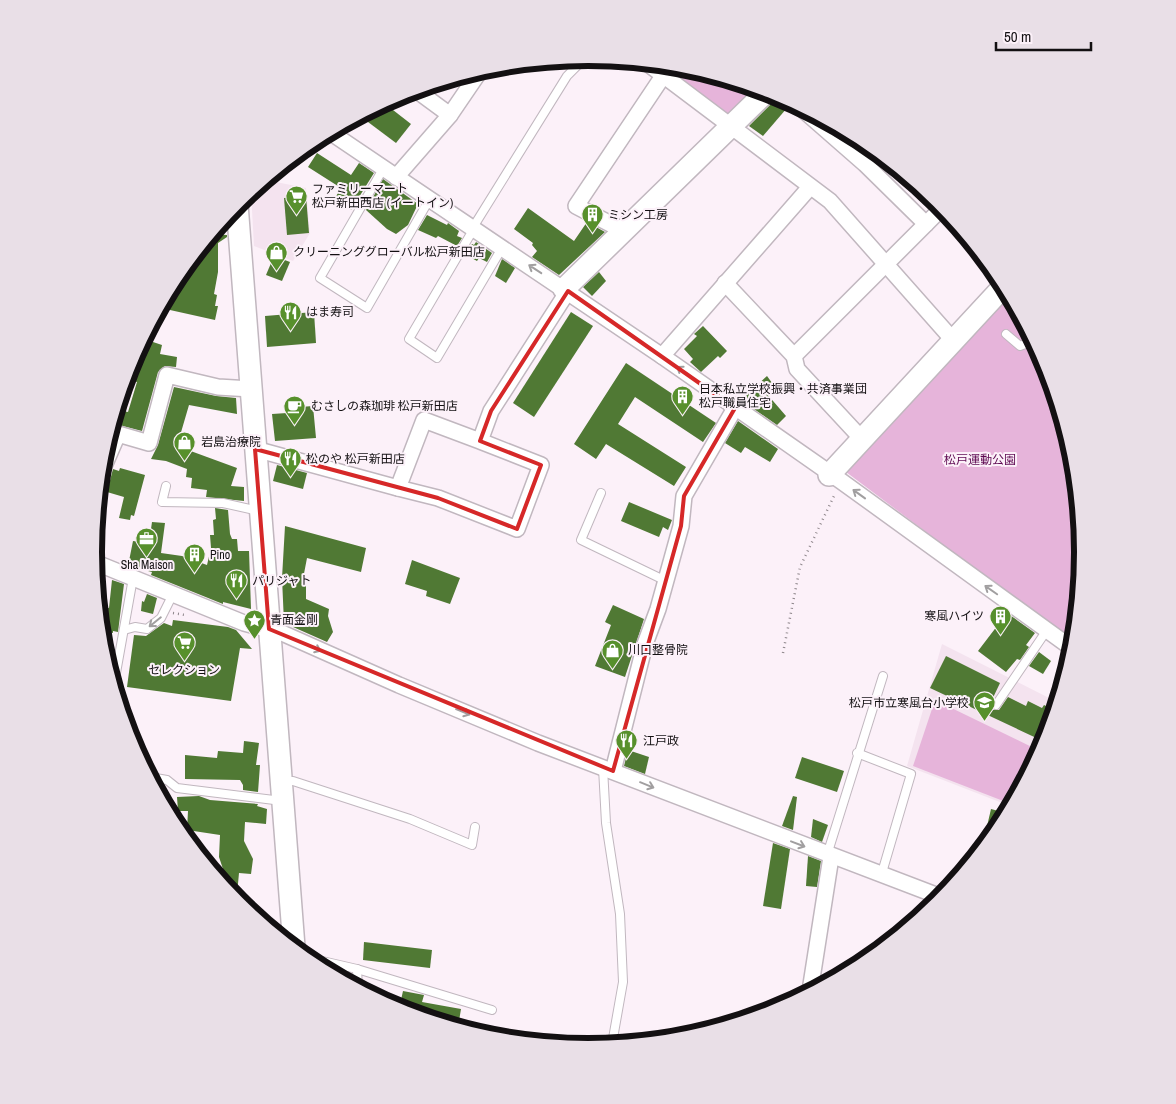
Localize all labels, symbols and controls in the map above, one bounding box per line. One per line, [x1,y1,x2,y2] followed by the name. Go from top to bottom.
[996,20,1091,52] scale bar
[1004,26,1031,47] text: 50 m
[312,181,453,211] place label: ファミリーマート 松戸新田西店 (イートイン)
[284,184,308,215] supermarket icon: ファミリーマート 松戸新田西店 (イートイン)
[580,203,604,234] building icon: ミシン工房
[608,207,668,223] place label: ミシン工房
[265,240,289,271] shop icon: クリーニンググローバル松戸新田店
[293,244,485,260] place label: クリーニンググローバル松戸新田店
[528,264,542,274] one-way arrow
[278,300,302,331] restaurant icon: はま寿司
[306,304,354,320] place label: はま寿司
[676,366,690,376] one-way arrow
[699,381,867,411] place label: 日本私立学校振興・共済事業団 松戸職員住宅
[671,384,695,415] building icon: 日本私立学校振興・共済事業団 松戸職員住宅
[283,394,307,425] cafe icon: むさしの森珈琲 松戸新田店
[311,398,458,414] place label: むさしの森珈琲 松戸新田店
[173,430,197,461] shop icon: 岩島治療院
[201,434,261,450] place label: 岩島治療院
[278,447,302,478] restaurant icon: 松のや 松戸新田店
[306,451,405,467] place label: 松のや 松戸新田店
[944,452,1016,468] park label: 松戸運動公園
[853,489,866,500] one-way arrow
[135,526,159,557] office icon: Sha Maison
[182,543,206,574] building icon: Pino
[210,547,230,563] place label: Pino
[121,557,173,573] place label: Sha Maison
[224,569,248,600] restaurant icon: パリジャト
[252,573,311,589] place label: パリジャト
[984,585,998,595] one-way arrow
[988,604,1012,635] building icon: 寒風ハイツ
[242,608,266,639] place icon: 青面金剛
[924,608,984,624] place label: 寒風ハイツ
[270,612,318,628] place label: 青面金剛
[149,617,162,628] one-way arrow
[172,631,196,662] supermarket icon: セレクション
[600,638,624,669] shop icon: 川口整骨院
[628,642,688,658] place label: 川口整骨院
[306,643,321,653] one-way arrow
[148,662,220,678] place label: セレクション
[973,691,997,722] school or university icon: 松戸市立寒風台小学校
[849,695,969,711] place label: 松戸市立寒風台小学校
[455,708,470,718] one-way arrow
[615,729,639,760] restaurant icon: 江戸政
[643,733,679,749] place label: 江戸政
[639,781,654,790] one-way arrow
[790,840,805,849] one-way arrow

